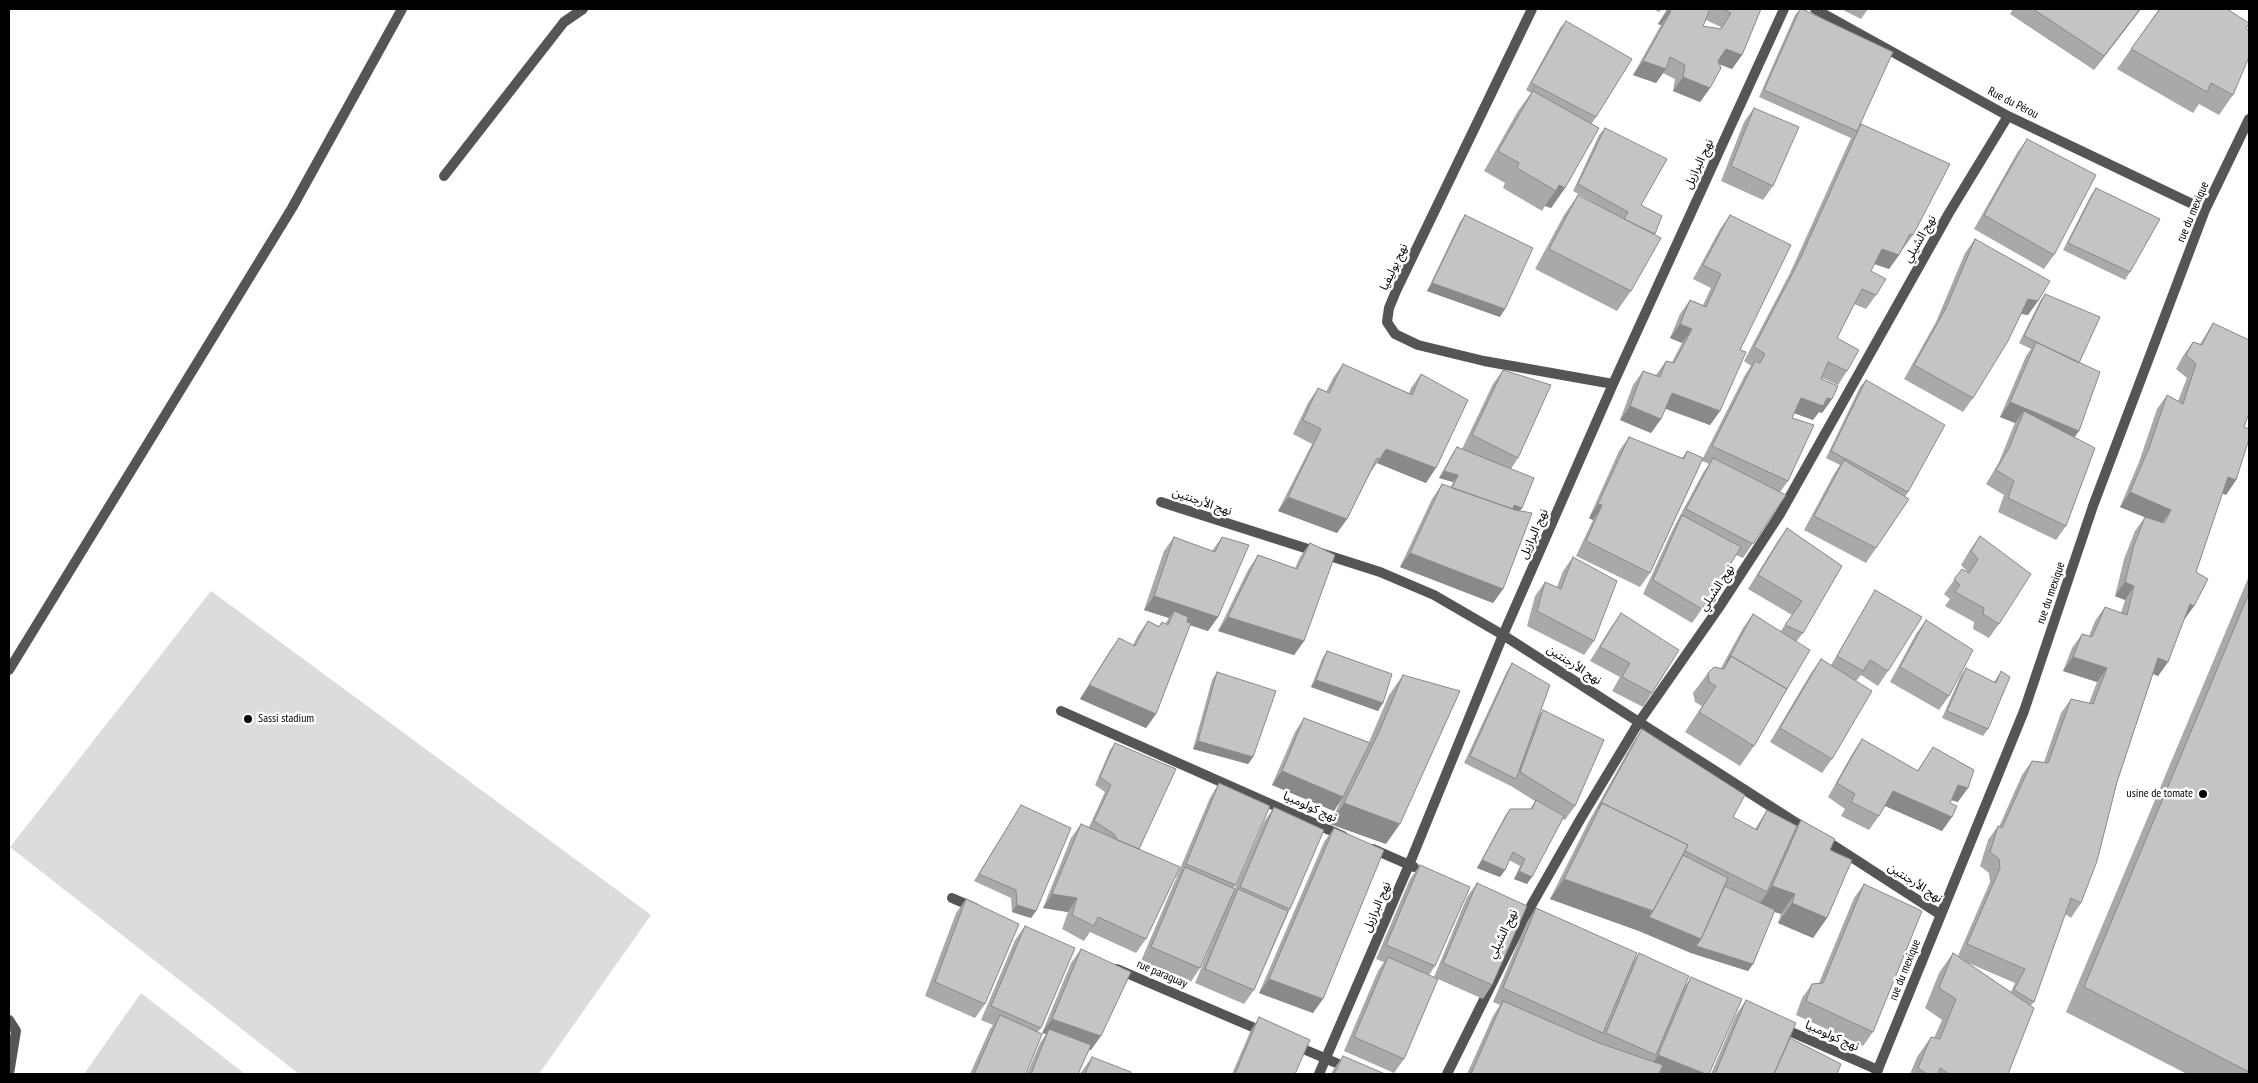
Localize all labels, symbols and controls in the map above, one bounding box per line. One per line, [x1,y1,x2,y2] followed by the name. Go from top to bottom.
[1985,84,2041,122] street label: Rue du Pérou
[1681,137,1717,191] street label: نهج البرازيل
[2174,180,2212,244] street label: rue du mexique
[1901,213,1939,265] street label: نهج الشيلي
[1377,241,1411,293] street label: نهج بوليفيا
[1170,485,1234,519] street label: نهج الأرجنتين
[1517,507,1551,561] street label: نهج البرازيل
[2034,560,2068,626] street label: rue du mexique
[1696,562,1738,614] street label: نهج الشيلي
[1544,642,1604,688] street label: نهج الأرجنتين
[258,712,314,726] place label: Sassi stadium
[242,713,254,725] marker: Sassi stadium
[2127,787,2193,801] place label: usine de tomate
[2197,788,2209,800] marker: usine de tomate
[1281,789,1339,825] street label: نهج كولومبيا
[1885,860,1945,906] street label: نهج الأرجنتين
[1360,880,1394,934] street label: نهج البرازيل
[1485,907,1521,961] street label: نهج الشيلي
[1886,937,1924,1003] street label: rue du mexique
[1134,957,1190,991] street label: rue paraguay
[1803,1018,1861,1054] street label: نهج كولومبيا

